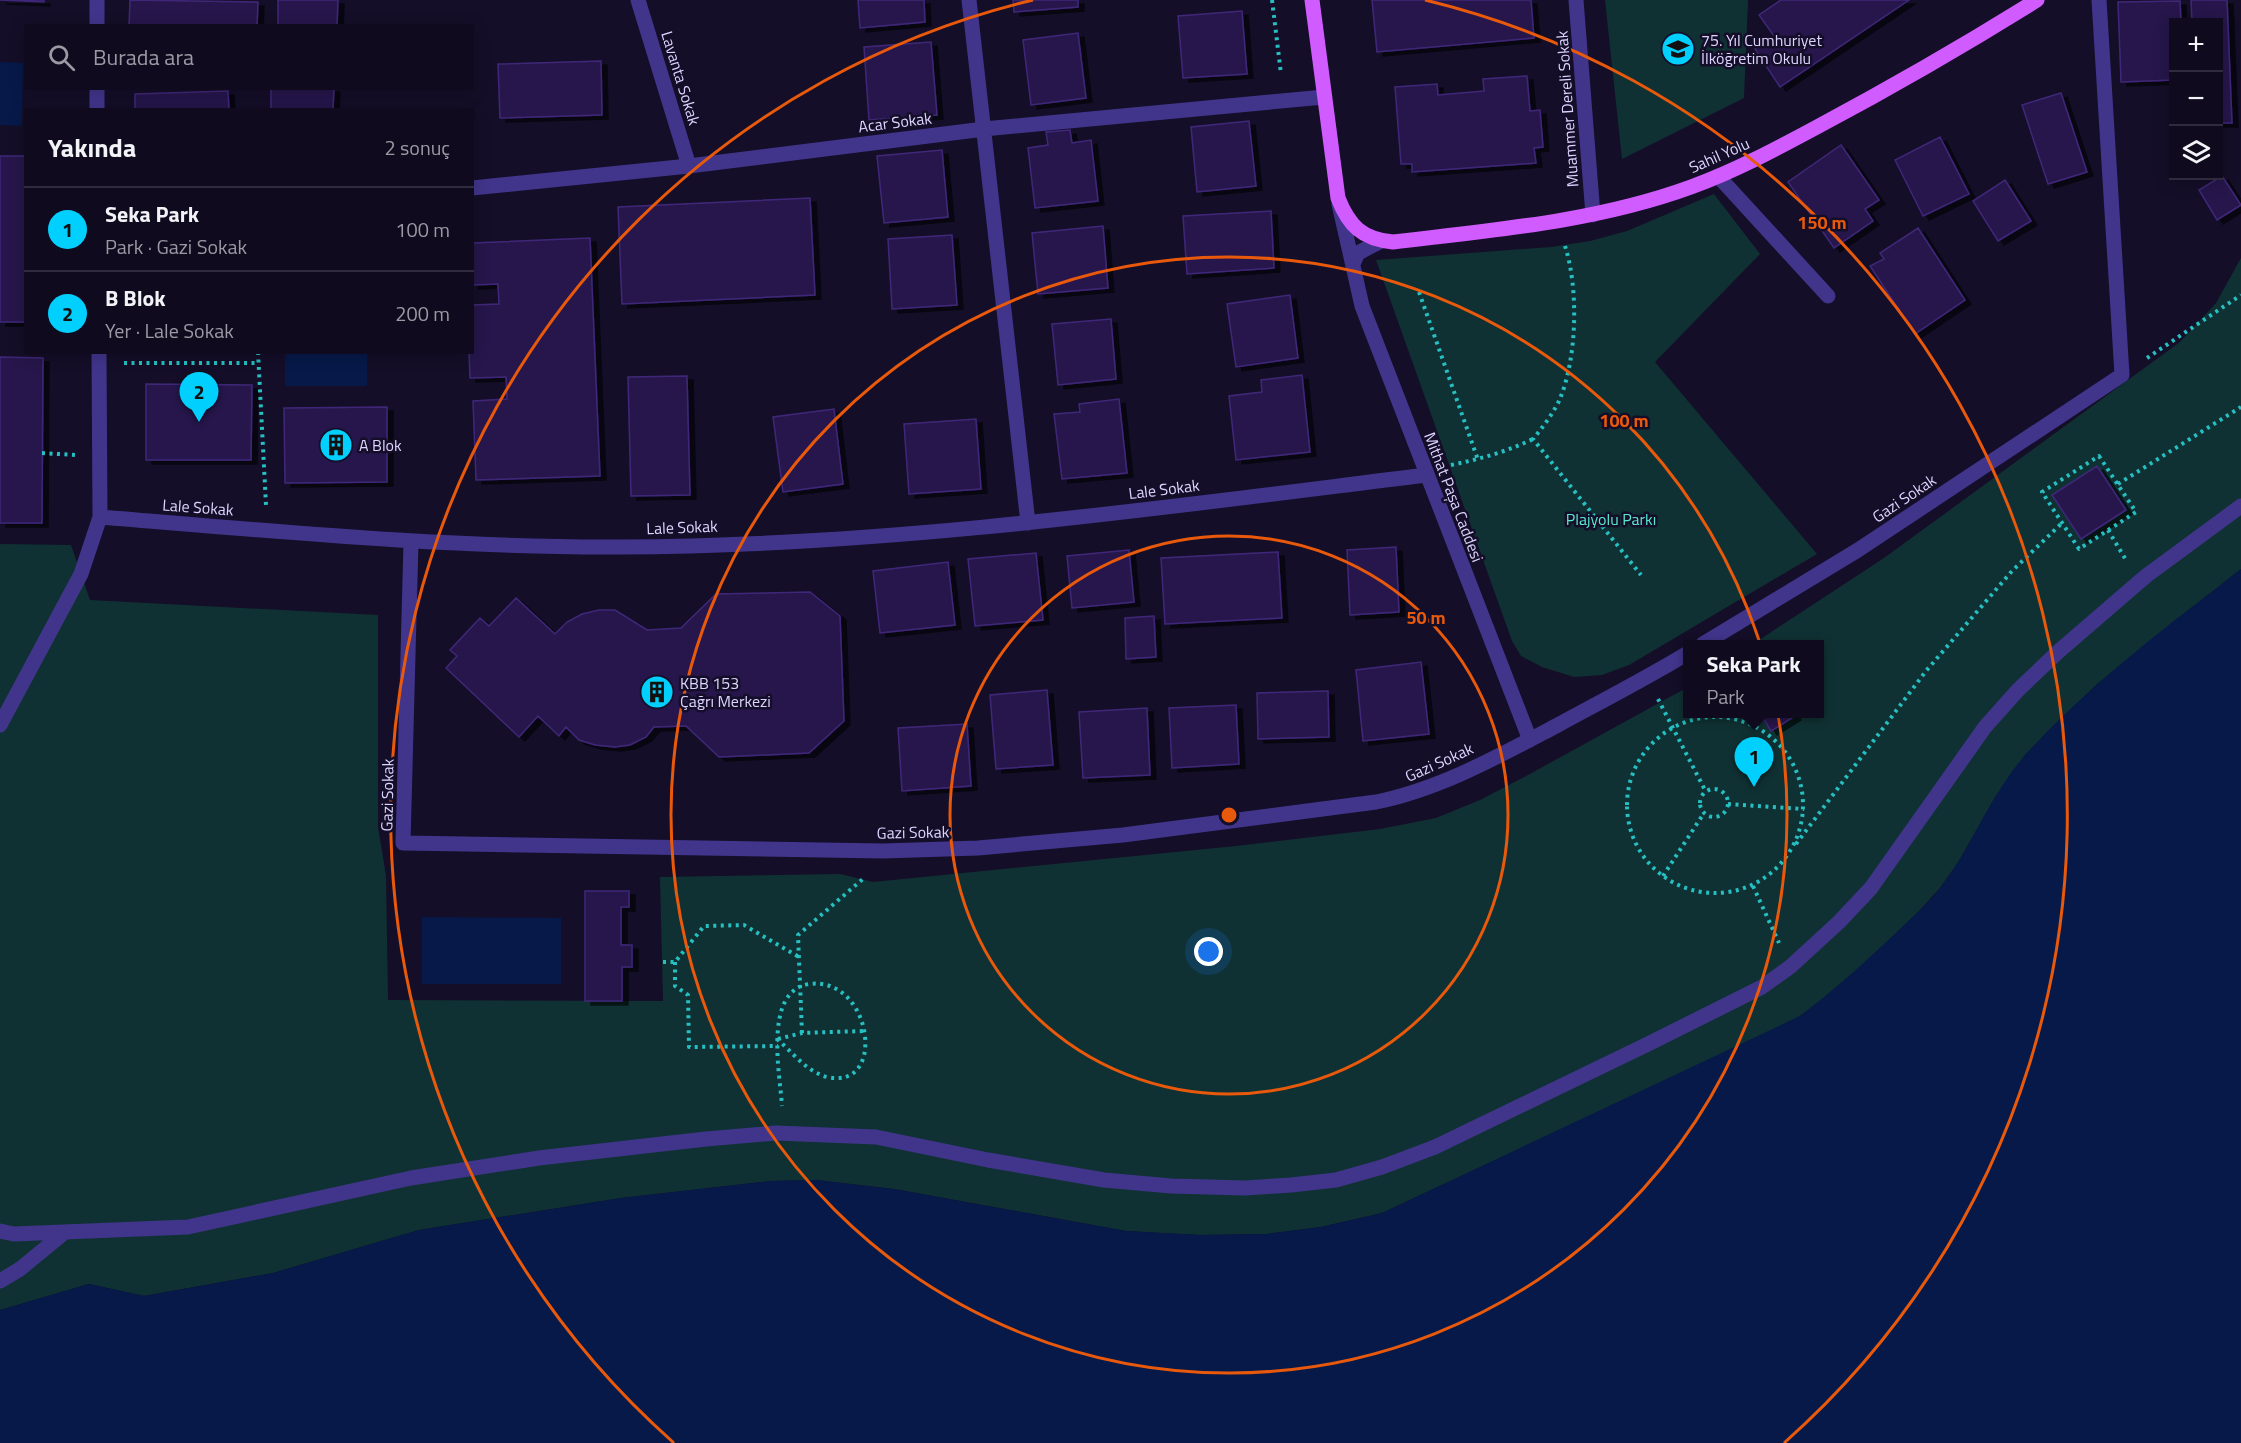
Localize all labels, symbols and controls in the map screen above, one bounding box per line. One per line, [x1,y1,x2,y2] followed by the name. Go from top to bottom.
[2169,18,2223,180] map controls
[2169,18,2223,72] button: +
[24,24,474,90] search box
[655,28,707,128] street label: Lavanta Sokak
[1701,28,1822,70] place label: 75. Yıl Cumhuriyet İlköğretim Okulu
[1550,30,1584,188] street label: Muammer Dereli Sokak
[1660,31,1696,67] school or university icon: 75. Yıl Cumhuriyet İlköğretim Okulu
[93,40,194,74] text: Burada ara
[45,41,78,74] icon: search
[2169,72,2223,126] button: −
[857,106,933,138] street label: Acar Sokak
[2169,126,2223,180] button: layers
[48,128,136,167] text: Yakında
[1685,131,1753,179] street label: Sahil Yolu
[384,132,450,163] text: 2 sonuç
[105,197,199,231] text: Seka Park
[1797,209,1847,236] text: 150 m
[62,214,73,245] text: 1
[395,214,450,245] text: 100 m
[105,231,247,262] text: Park · Gazi Sokak
[105,281,166,315] text: B Blok
[62,298,73,329] text: 2
[395,298,450,329] text: 200 m
[105,315,234,346] text: Yer · Lale Sokak
[180,372,218,422] pin: 2
[1599,407,1649,434] text: 100 m
[318,427,354,463] building icon: A Blok
[1418,429,1490,565] street label: Mithat Paşa Caddesi
[359,433,402,457] place label: A Blok
[1867,468,1941,528] street label: Gazi Sokak
[1127,473,1201,505] street label: Lale Sokak
[162,493,235,521] street label: Lale Sokak
[1566,507,1656,531] park label: Plajyolu Parkı
[646,514,718,540] street label: Lale Sokak
[1406,604,1446,631] text: 50 m
[1683,640,1824,718] popup
[1706,647,1801,681] text: Seka Park
[680,671,771,713] place label: KBB 153 Çağrı Merkezi
[639,674,675,710] building icon: KBB 153 Çağrı Merkezi
[1706,681,1745,712] text: Park
[1401,736,1477,788] street label: Gazi Sokak
[1734,738,1774,787] pin: 1
[374,758,400,832] street label: Gazi Sokak
[1219,805,1239,825] centre of rings
[876,819,950,845] street label: Gazi Sokak
[1194,937,1223,966] your location

